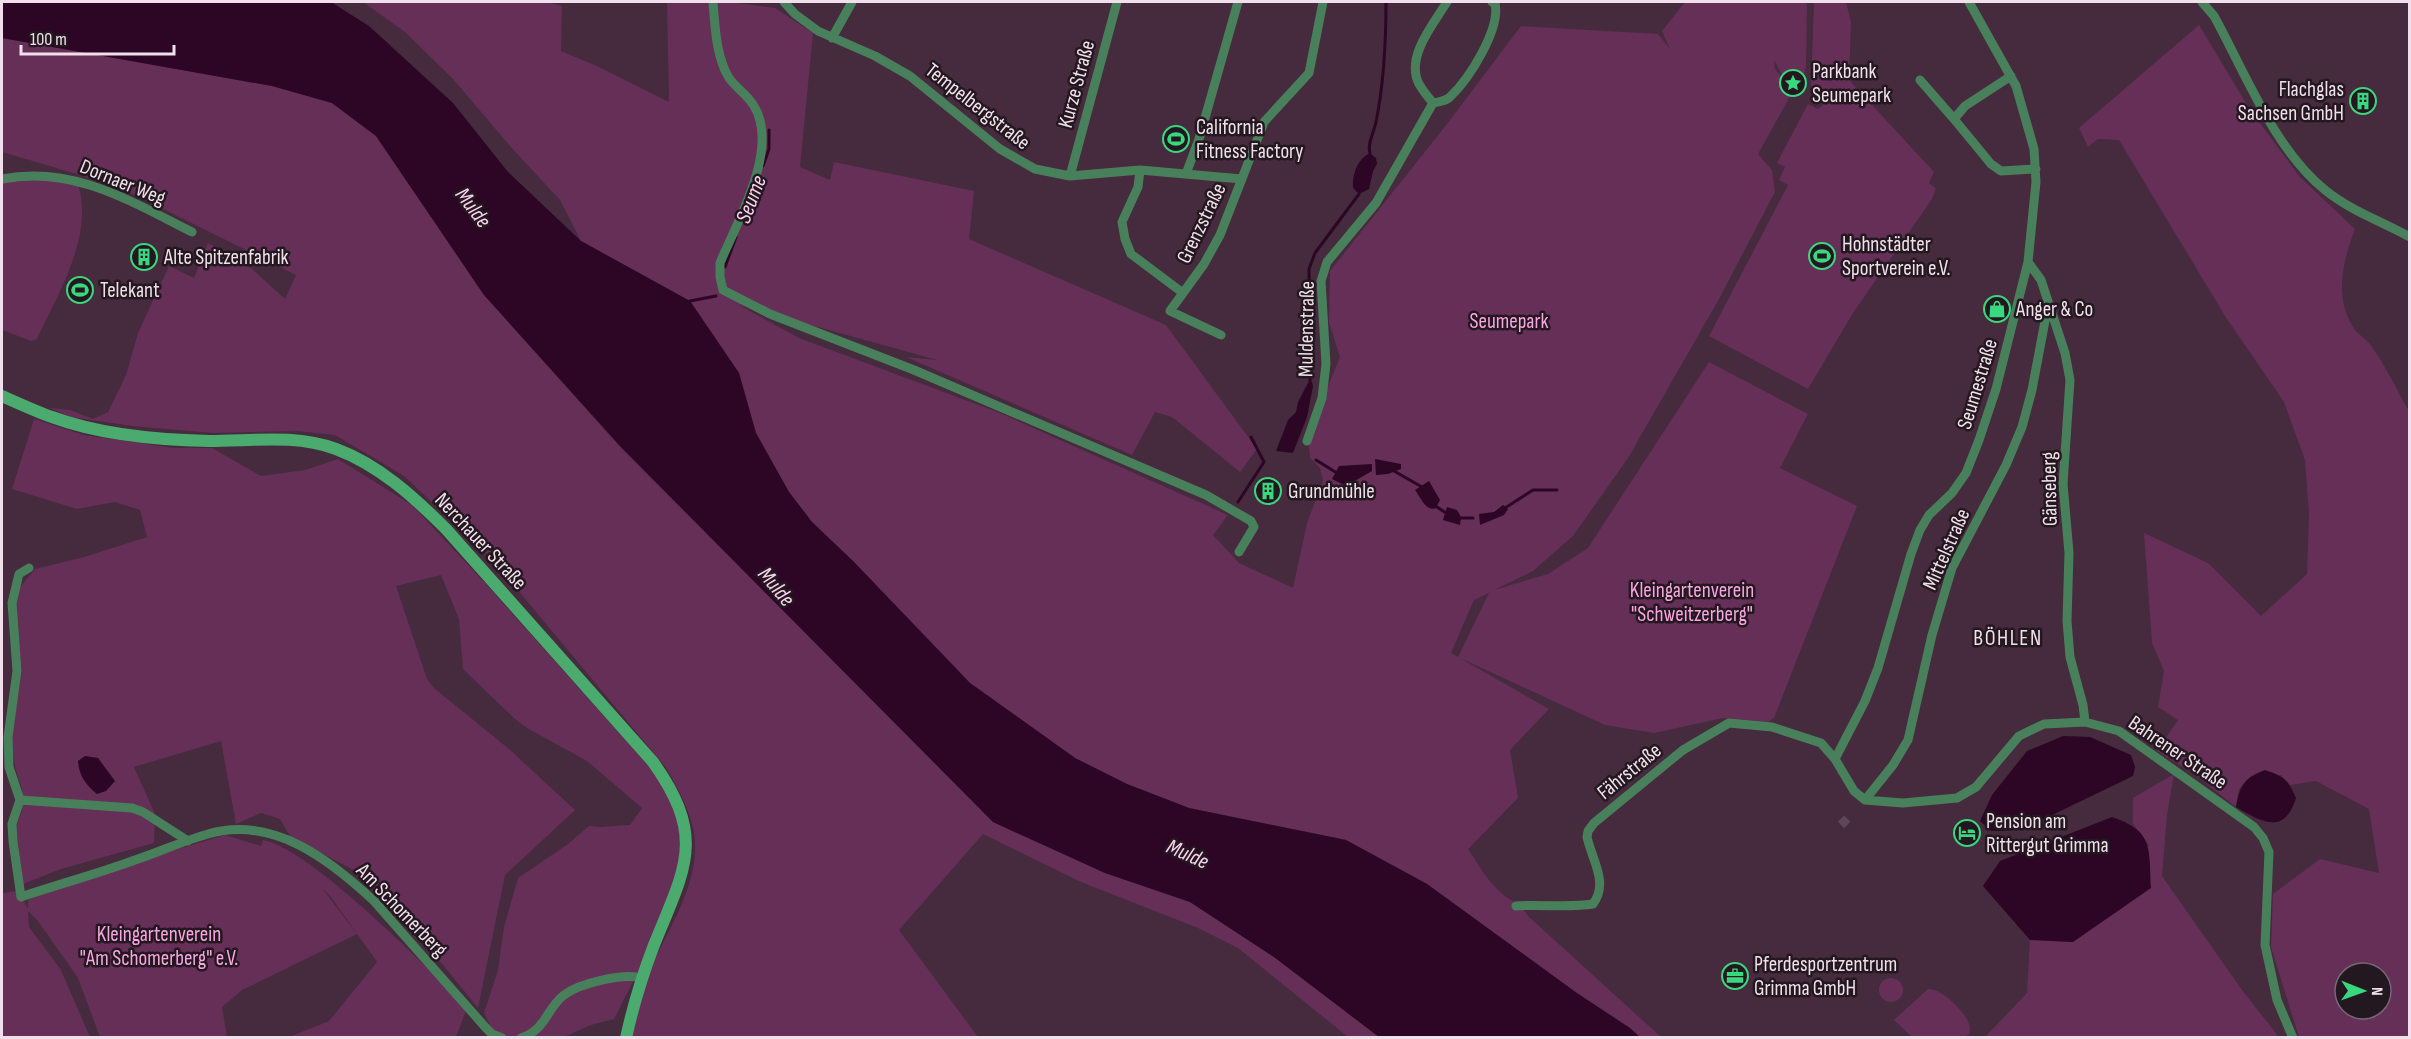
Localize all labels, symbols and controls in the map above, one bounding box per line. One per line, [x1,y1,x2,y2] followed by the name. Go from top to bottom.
[21,18,174,56] scale bar
[30,29,67,50] text: 100 m
[1053,38,1100,131] street label: Kurze Straße
[920,58,1035,155] street label: Tempelbergstraße
[1812,59,1891,108] place label: Parkbank Seumepark
[1778,68,1808,98] place icon: Parkbank Seumepark
[2238,77,2344,126] place label: Flachglas Sachsen GmbH
[2348,86,2378,116] building icon: Flachglas Sachsen GmbH
[1196,115,1303,164] place label: California Fitness Factory
[1161,124,1191,154] sports icon: California Fitness Factory
[76,154,169,211] street label: Dornaer Weg
[730,171,773,227] water label: Seume
[1171,179,1232,267] street label: Grenzstraße
[449,182,497,234] water label: Mulde
[1842,232,1950,281] place label: Hohnstädter Sportverein e.V.
[1807,241,1837,271] sports icon: Hohnstädter Sportverein e.V.
[129,242,159,272] building icon: Alte Spitzenfabrik
[163,245,289,270] place label: Alte Spitzenfabrik
[65,275,95,305] sports icon: Telekant
[100,278,160,303] place label: Telekant
[1293,281,1320,377] street label: Muldenstraße
[1982,294,2012,324] shop icon: Anger & Co
[2015,297,2093,322] place label: Anger & Co
[1470,309,1548,334] park label: Seumepark
[1952,336,2003,432] street label: Seumestraße
[2036,452,2063,526] street label: Gänseberg
[1253,476,1283,506] building icon: Grundmühle
[1288,479,1375,504] place label: Grundmühle
[429,488,532,595] street label: Nerchauer Straße
[1917,505,1975,594] street label: Mittelstraße
[752,562,800,613] water label: Mulde
[1630,578,1754,627] park label: Kleingartenverein "Schweitzerberg"
[1973,625,2043,652] district label: BÖHLEN
[2124,710,2232,795] street label: Bahrener Straße
[1592,738,1666,805] street label: Fährstraße
[1986,809,2109,858] place label: Pension am Rittergut Grimma
[1952,818,1982,848] hotel icon: Pension am Rittergut Grimma
[1162,833,1213,876] water label: Mulde
[350,858,452,962] street label: Am Schomerberg
[80,922,238,971] park label: Kleingartenverein "Am Schomerberg" e.V.
[1754,952,1897,1001] place label: Pferdesportzentrum Grimma GmbH
[1720,961,1750,991] office icon: Pferdesportzentrum Grimma GmbH
[2333,961,2393,1021] north arrow
[2367,987,2386,996] text: N

